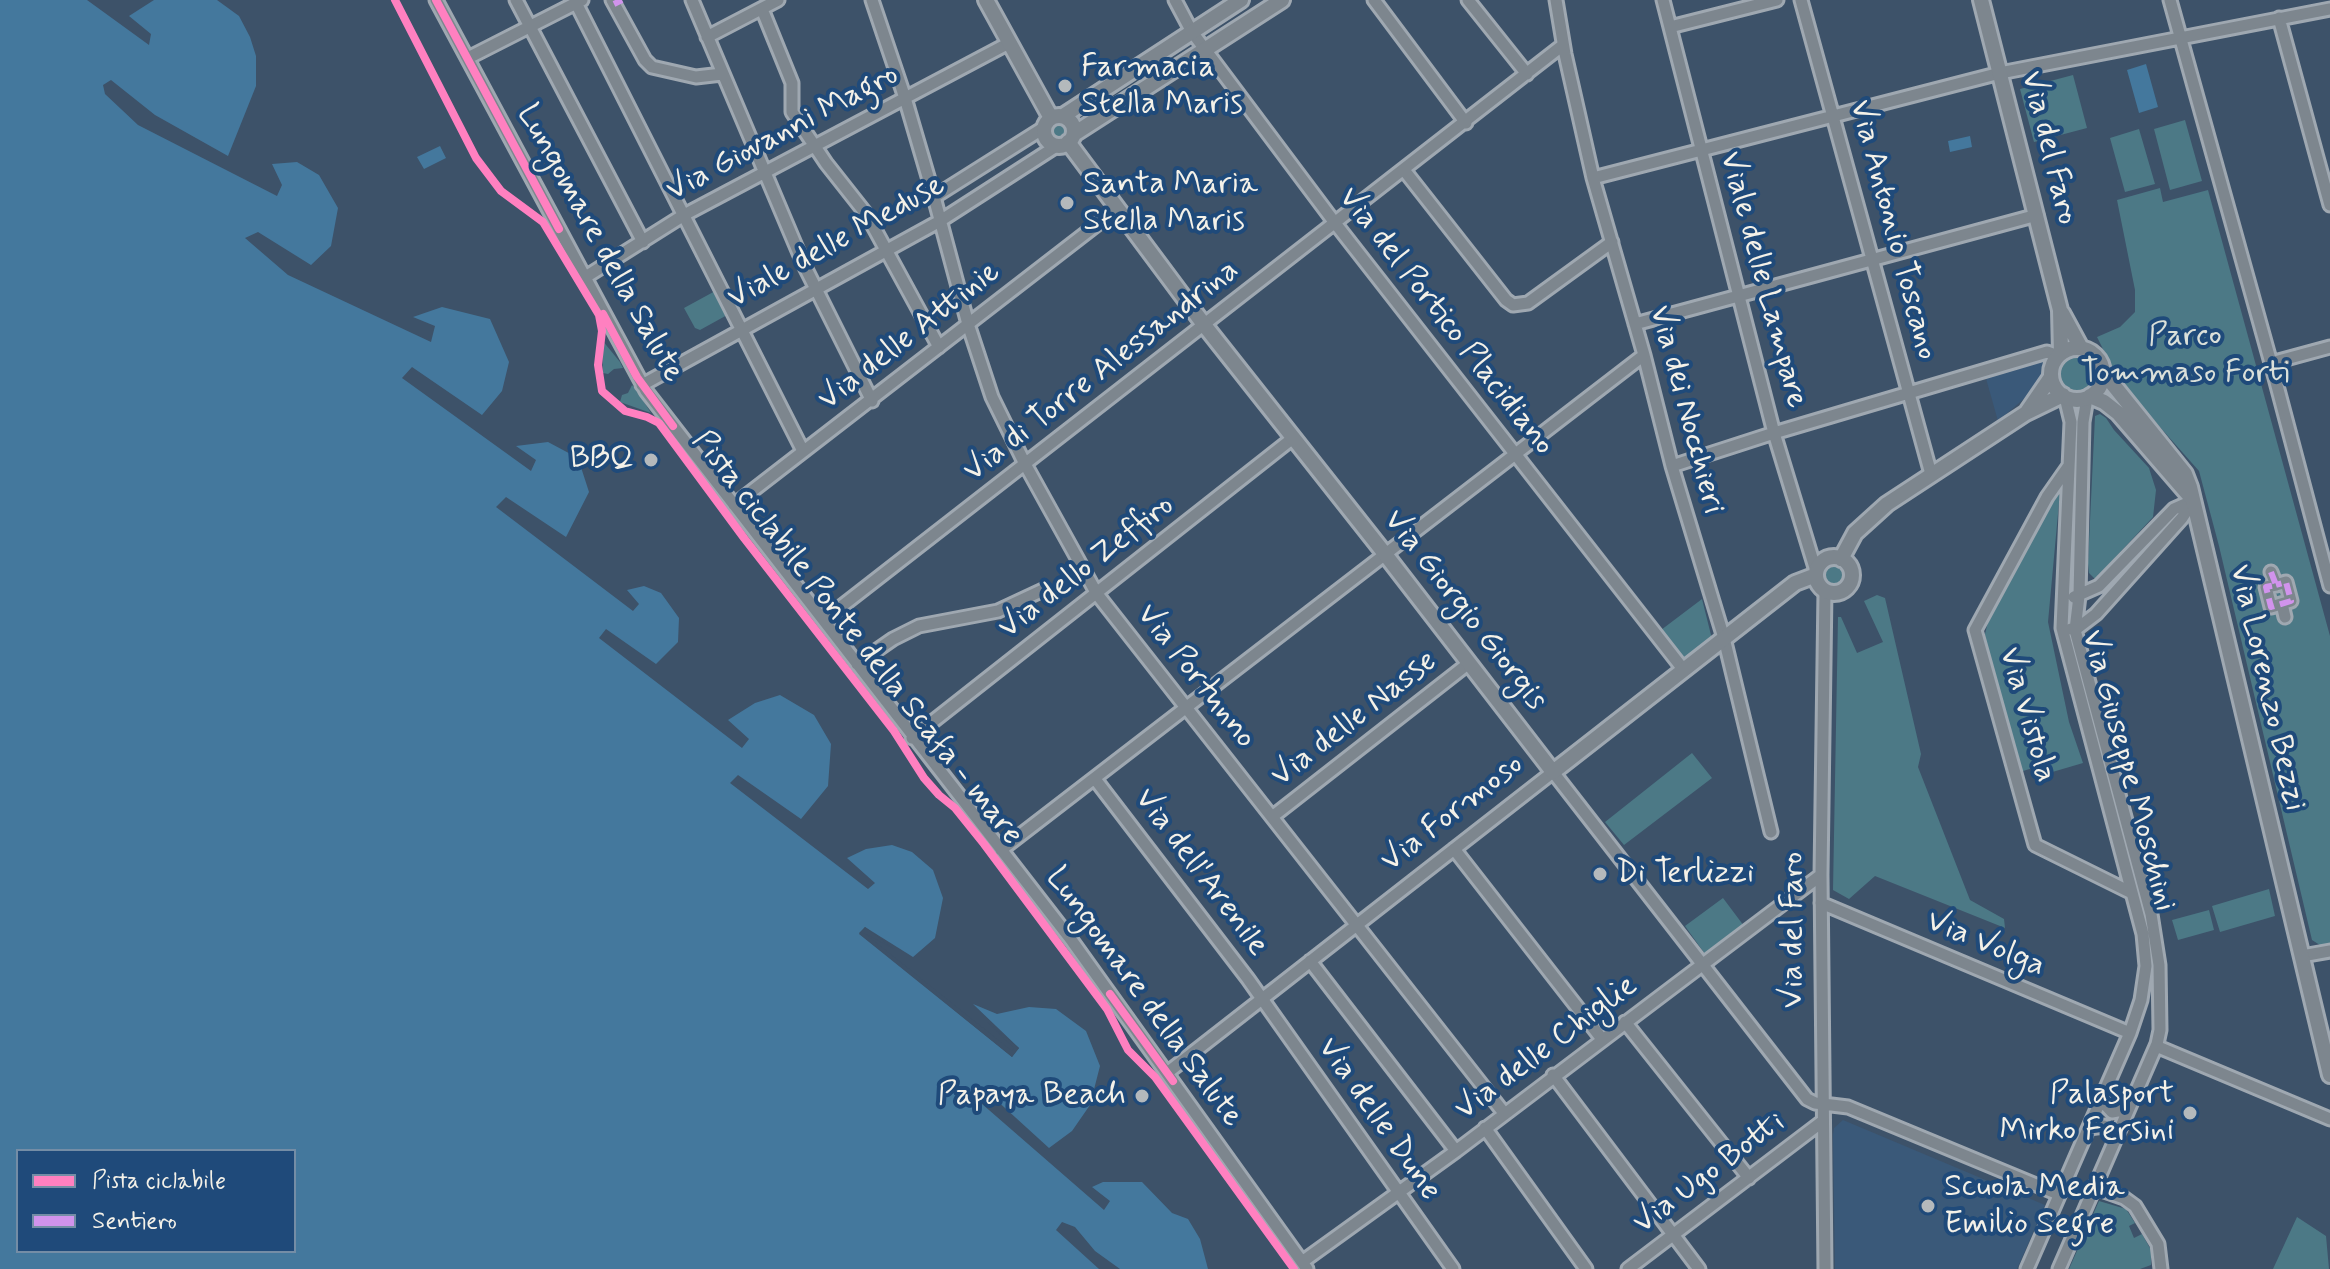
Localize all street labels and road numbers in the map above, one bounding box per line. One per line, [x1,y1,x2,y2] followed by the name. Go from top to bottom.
[660,57,906,211] street label: Via Giovanni Magro
[2010,67,2086,229] street label: Via del Faro
[1839,96,1945,364] street label: Via Antonio Toscano
[507,98,691,390] street label: Lungomare della Salute
[1709,148,1815,412] street label: Viale delle Lampare
[721,167,953,319] street label: Viale delle Meduse
[1328,180,1562,464] street label: Via del Portico Placidiano
[956,252,1248,492] street label: Via di Torre Alessandrina
[811,254,1009,420] street label: Via delle Attinie
[1639,302,1731,518] street label: Via dei Nocchieri
[682,424,1030,854] street label: Pista ciclabile Ponte della Scafa - mare
[991,487,1183,649] street label: Via dello Zeffiro
[1374,503,1554,719] street label: Via Giorgio Giorgis
[2219,561,2313,815] street label: Via Lorenzo Bezzi
[1127,597,1263,757] street label: Via Portunno
[2071,626,2183,916] street label: Via Giuseppe Moschini
[1264,643,1446,797] street label: Via delle Nasse
[1988,643,2064,787] street label: Via Vistola
[1374,746,1532,882] street label: Via Formoso
[1124,781,1276,965] street label: Via dell'Arenile
[1775,852,1813,1008] street label: Via del Faro
[1036,860,1250,1136] street label: Lungomare della Salute
[1920,903,2050,987] street label: Via Volga
[1448,968,1646,1130] street label: Via delle Chiglie
[1308,1031,1448,1209] street label: Via delle Dune
[1626,1104,1794,1244] street label: Via Ugo Botti

